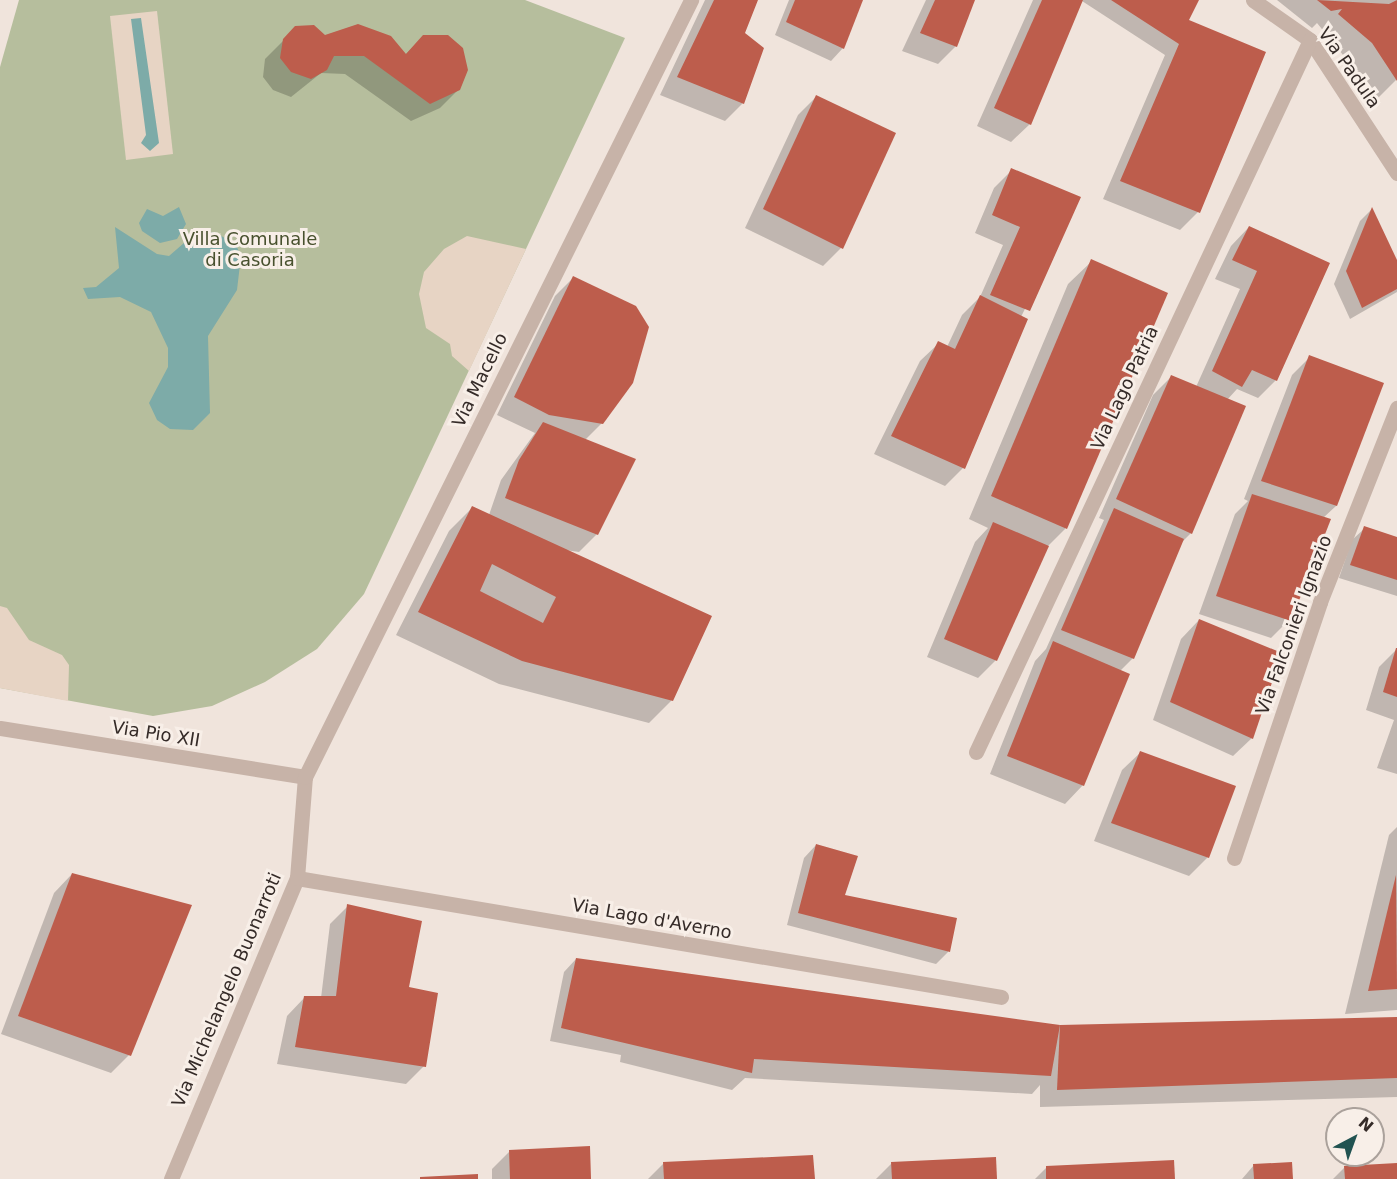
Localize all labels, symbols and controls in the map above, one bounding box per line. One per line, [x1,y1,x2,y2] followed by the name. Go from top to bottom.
[1313,23,1385,113] street label: Via Padula
[183,229,317,272] park label: Villa Comunale di Casoria
[1087,323,1163,453] street label: Via Lago Patria
[448,329,512,431] street label: Via Macello
[1251,532,1337,718] street label: Via Falconieri Ignazio
[110,716,202,752] street label: Via Pio XII
[168,870,286,1110] street label: Via Michelangelo Buonarroti
[570,894,734,944] street label: Via Lago d'Averno
[1325,1107,1385,1167] north arrow
[1355,1113,1377,1136] text: N

